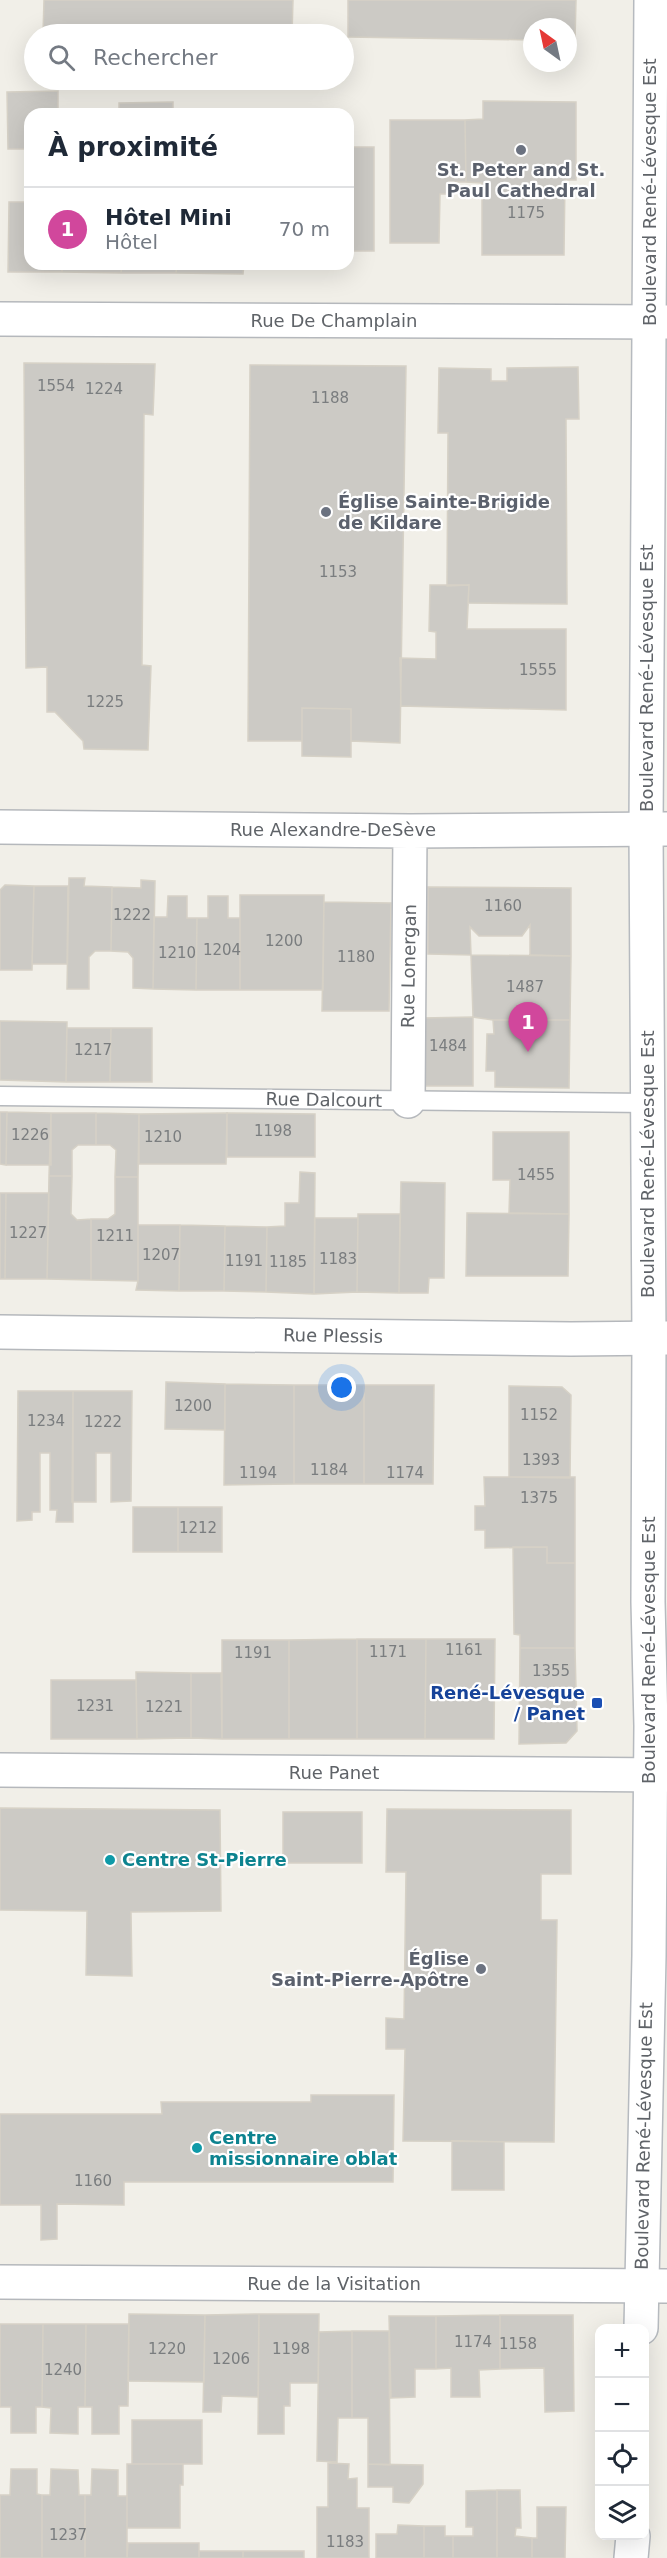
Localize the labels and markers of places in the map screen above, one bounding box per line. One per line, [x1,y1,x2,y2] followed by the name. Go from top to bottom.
[514,143,528,157] marker: St. Peter and St. Paul Cathedral
[437,159,605,201] place label: St. Peter and St. Paul Cathedral
[338,491,550,533] place label: Église Sainte-Brigide de Kildare
[319,505,333,519] marker: Église Sainte-Brigide de Kildare
[508,1002,548,1052] pin: 1
[430,1682,585,1724] place label: René-Lévesque / Panet
[590,1696,604,1710] marker: René-Lévesque / Panet
[122,1849,287,1870] place label: Centre St-Pierre
[103,1853,117,1867] marker: Centre St-Pierre
[271,1948,469,1990] place label: Église Saint-Pierre-Apôtre
[474,1962,488,1976] marker: Église Saint-Pierre-Apôtre
[209,2127,398,2169] place label: Centre missionnaire oblat
[190,2141,204,2155] marker: Centre missionnaire oblat

